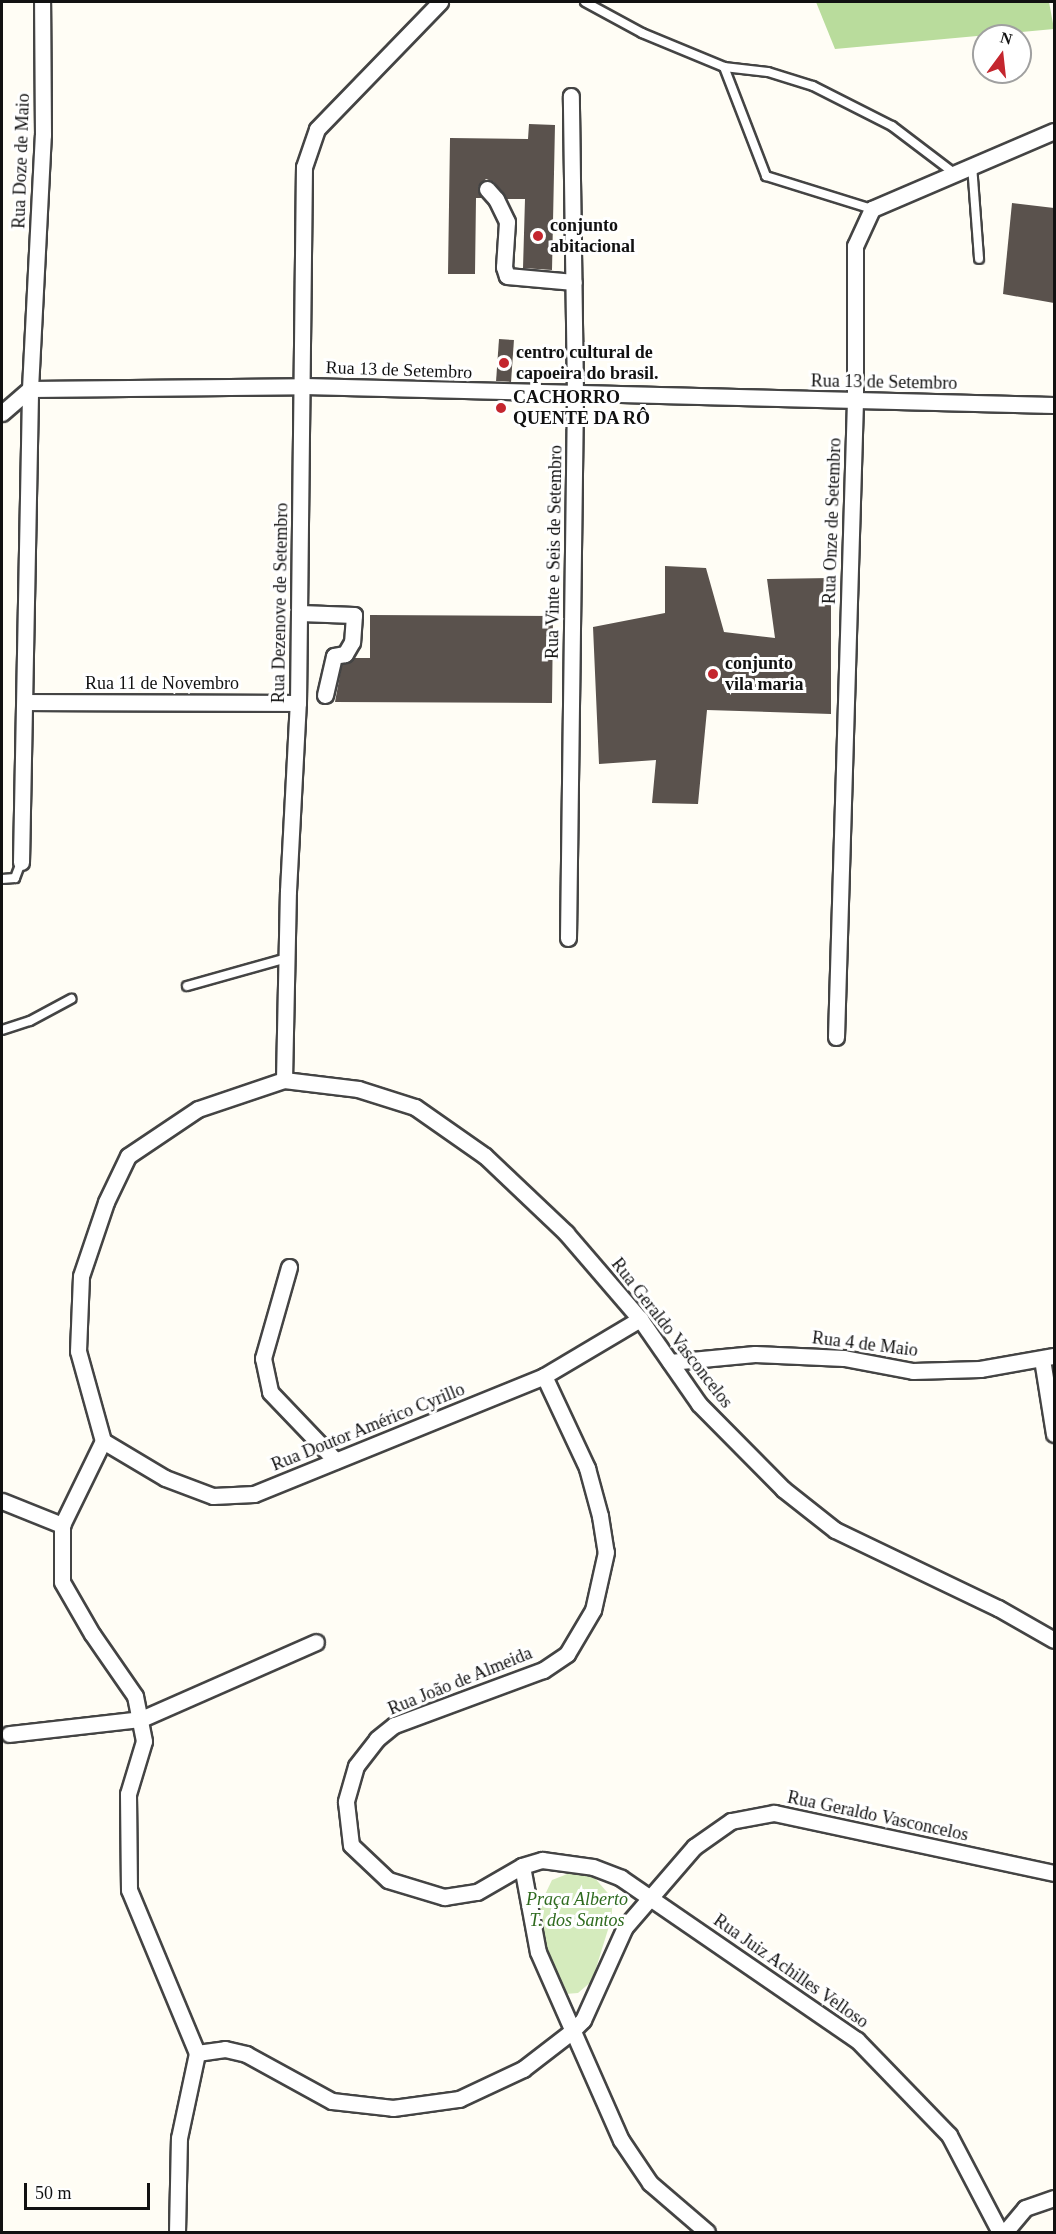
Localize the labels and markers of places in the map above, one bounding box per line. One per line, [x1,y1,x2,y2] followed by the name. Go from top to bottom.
[550,215,635,258] place label: conjunto abitacional
[531,229,545,243] marker: conjunto abitacional
[516,342,658,385] place label: centro cultural de capoeira do brasil.
[497,356,511,370] marker: centro cultural de capoeira do brasil.
[513,387,651,430] place label: CACHORRO QUENTE DA RÔ
[494,401,508,415] marker: CACHORRO QUENTE DA RÔ
[725,653,803,696] place label: conjunto vila maria
[706,667,720,681] marker: conjunto vila maria

